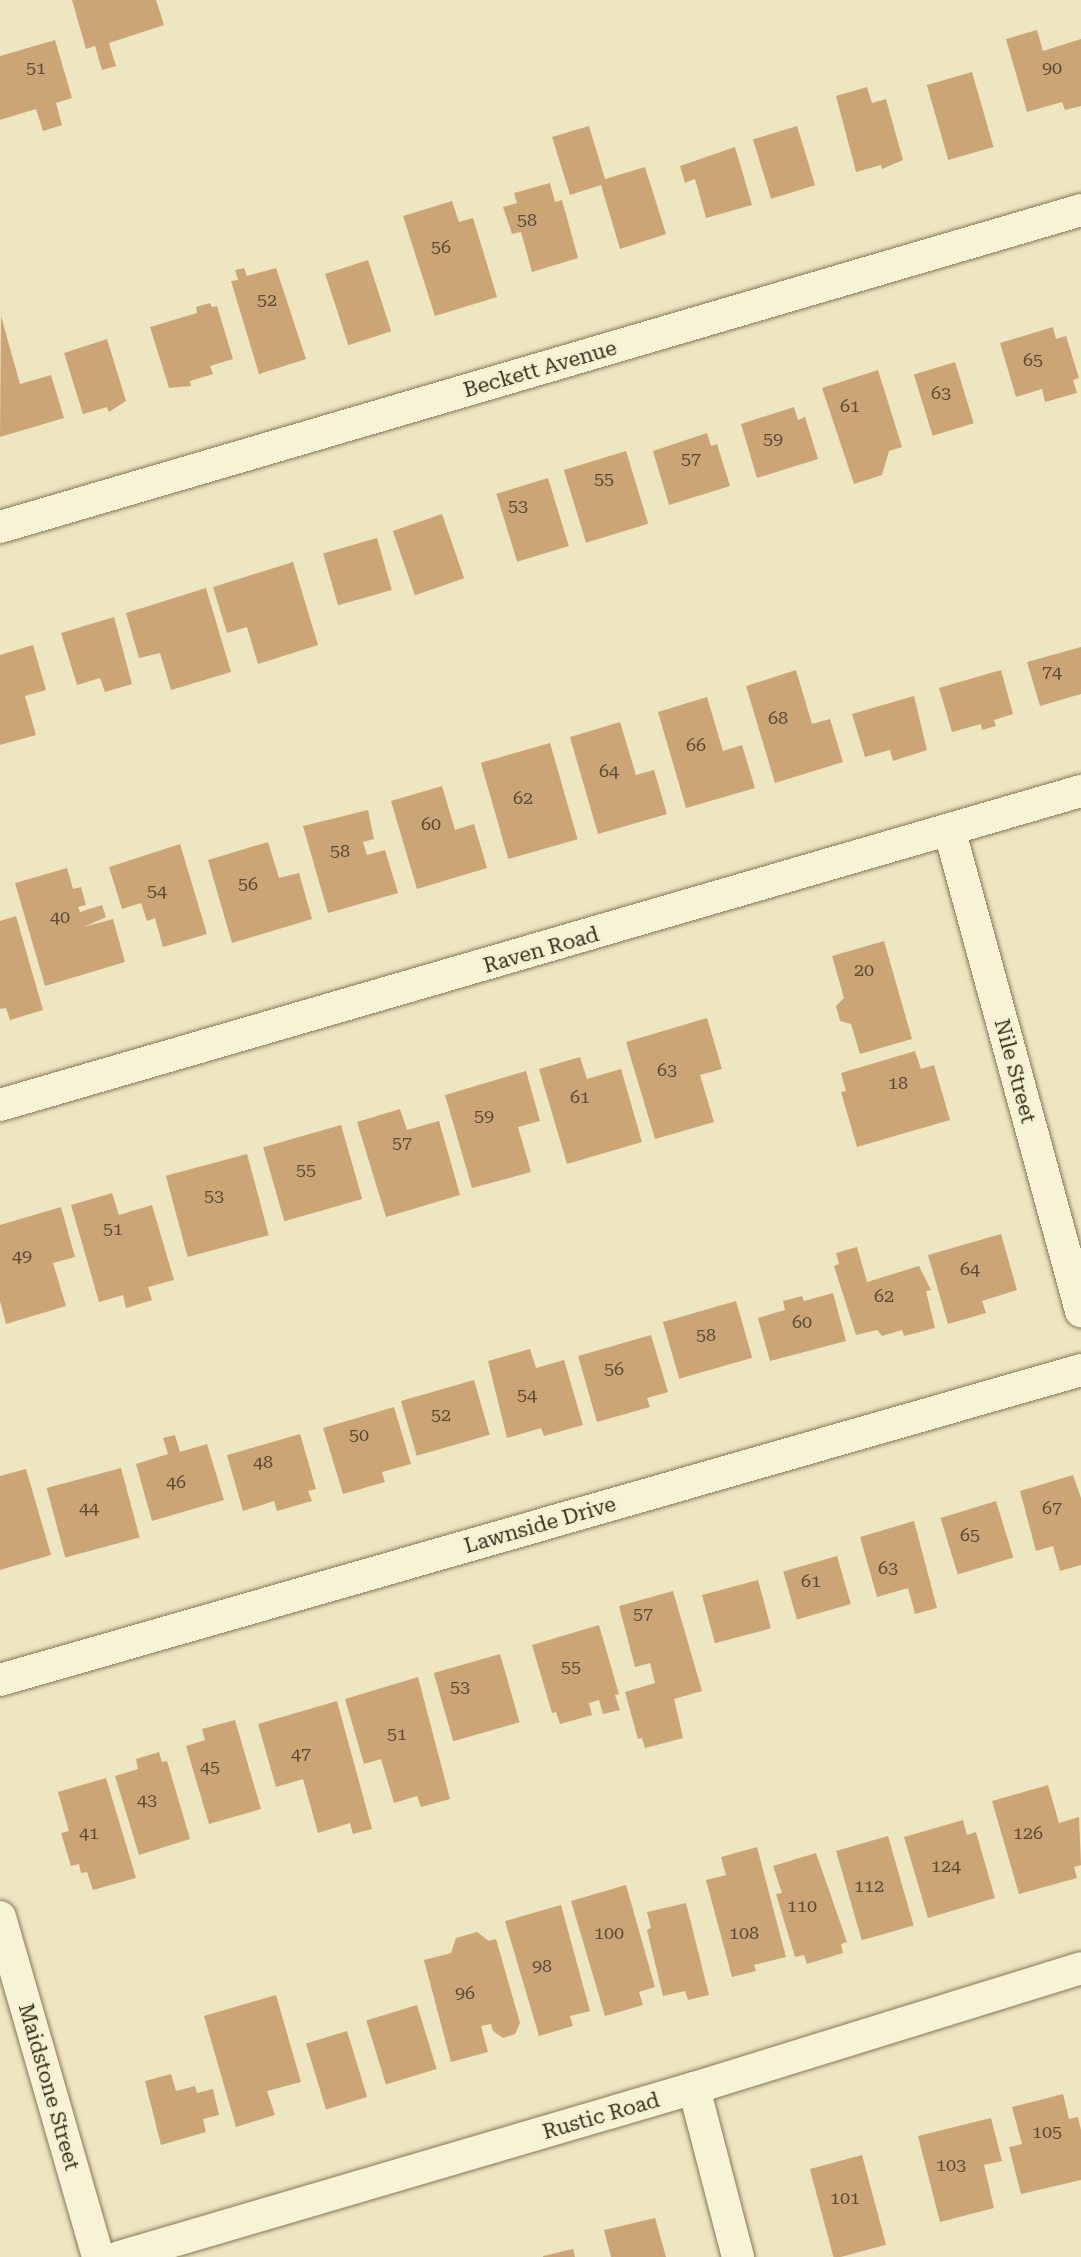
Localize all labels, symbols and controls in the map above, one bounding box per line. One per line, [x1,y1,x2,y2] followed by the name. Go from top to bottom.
[26,57,46,79] house number: 51
[1042,57,1062,79] house number: 90
[517,209,537,231] house number: 58
[431,236,451,258] house number: 56
[257,289,277,311] house number: 52
[460,335,620,403] street label: Beckett Avenue
[1023,349,1043,371] house number: 65
[931,382,951,404] house number: 63
[840,395,860,417] house number: 61
[763,428,783,450] house number: 59
[681,448,701,470] house number: 57
[594,468,614,490] house number: 55
[508,495,528,517] house number: 53
[1042,661,1062,683] house number: 74
[768,707,788,729] house number: 68
[686,734,706,756] house number: 66
[599,760,619,782] house number: 64
[513,787,533,809] house number: 62
[421,813,441,835] house number: 60
[330,840,350,862] house number: 58
[238,873,258,895] house number: 56
[147,880,167,902] house number: 54
[50,906,70,928] house number: 40
[480,921,602,979] street label: Raven Road
[854,959,874,981] house number: 20
[989,1016,1041,1126] street label: Nile Street
[657,1059,677,1081] house number: 63
[888,1072,908,1094] house number: 18
[570,1086,590,1108] house number: 61
[474,1105,494,1127] house number: 59
[392,1132,412,1154] house number: 57
[296,1159,316,1181] house number: 55
[204,1185,224,1207] house number: 53
[103,1218,123,1240] house number: 51
[12,1245,32,1267] house number: 49
[960,1258,980,1280] house number: 64
[874,1285,894,1307] house number: 62
[792,1311,812,1333] house number: 60
[696,1324,716,1346] house number: 58
[604,1358,624,1380] house number: 56
[517,1384,537,1406] house number: 54
[431,1404,451,1426] house number: 52
[349,1424,369,1446] house number: 50
[253,1451,273,1473] house number: 48
[166,1471,186,1493] house number: 46
[461,1491,619,1559] street label: Lawnside Drive
[79,1497,99,1519] house number: 44
[1042,1497,1062,1519] house number: 67
[960,1524,980,1546] house number: 65
[878,1557,898,1579] house number: 63
[801,1570,821,1592] house number: 61
[633,1603,653,1625] house number: 57
[561,1656,581,1678] house number: 55
[450,1676,470,1698] house number: 53
[387,1723,407,1745] house number: 51
[291,1743,311,1765] house number: 47
[200,1756,220,1778] house number: 45
[137,1789,157,1811] house number: 43
[79,1822,99,1844] house number: 41
[1013,1822,1043,1844] house number: 126
[931,1855,961,1877] house number: 124
[854,1875,884,1897] house number: 112
[787,1895,817,1917] house number: 110
[594,1922,624,1944] house number: 100
[729,1922,759,1944] house number: 108
[532,1955,552,1977] house number: 98
[455,1982,475,2004] house number: 96
[13,2001,85,2173] street label: Maidstone Street
[540,2087,662,2145] street label: Rustic Road
[1032,2121,1062,2143] house number: 105
[936,2154,966,2176] house number: 103
[830,2187,860,2209] house number: 101

